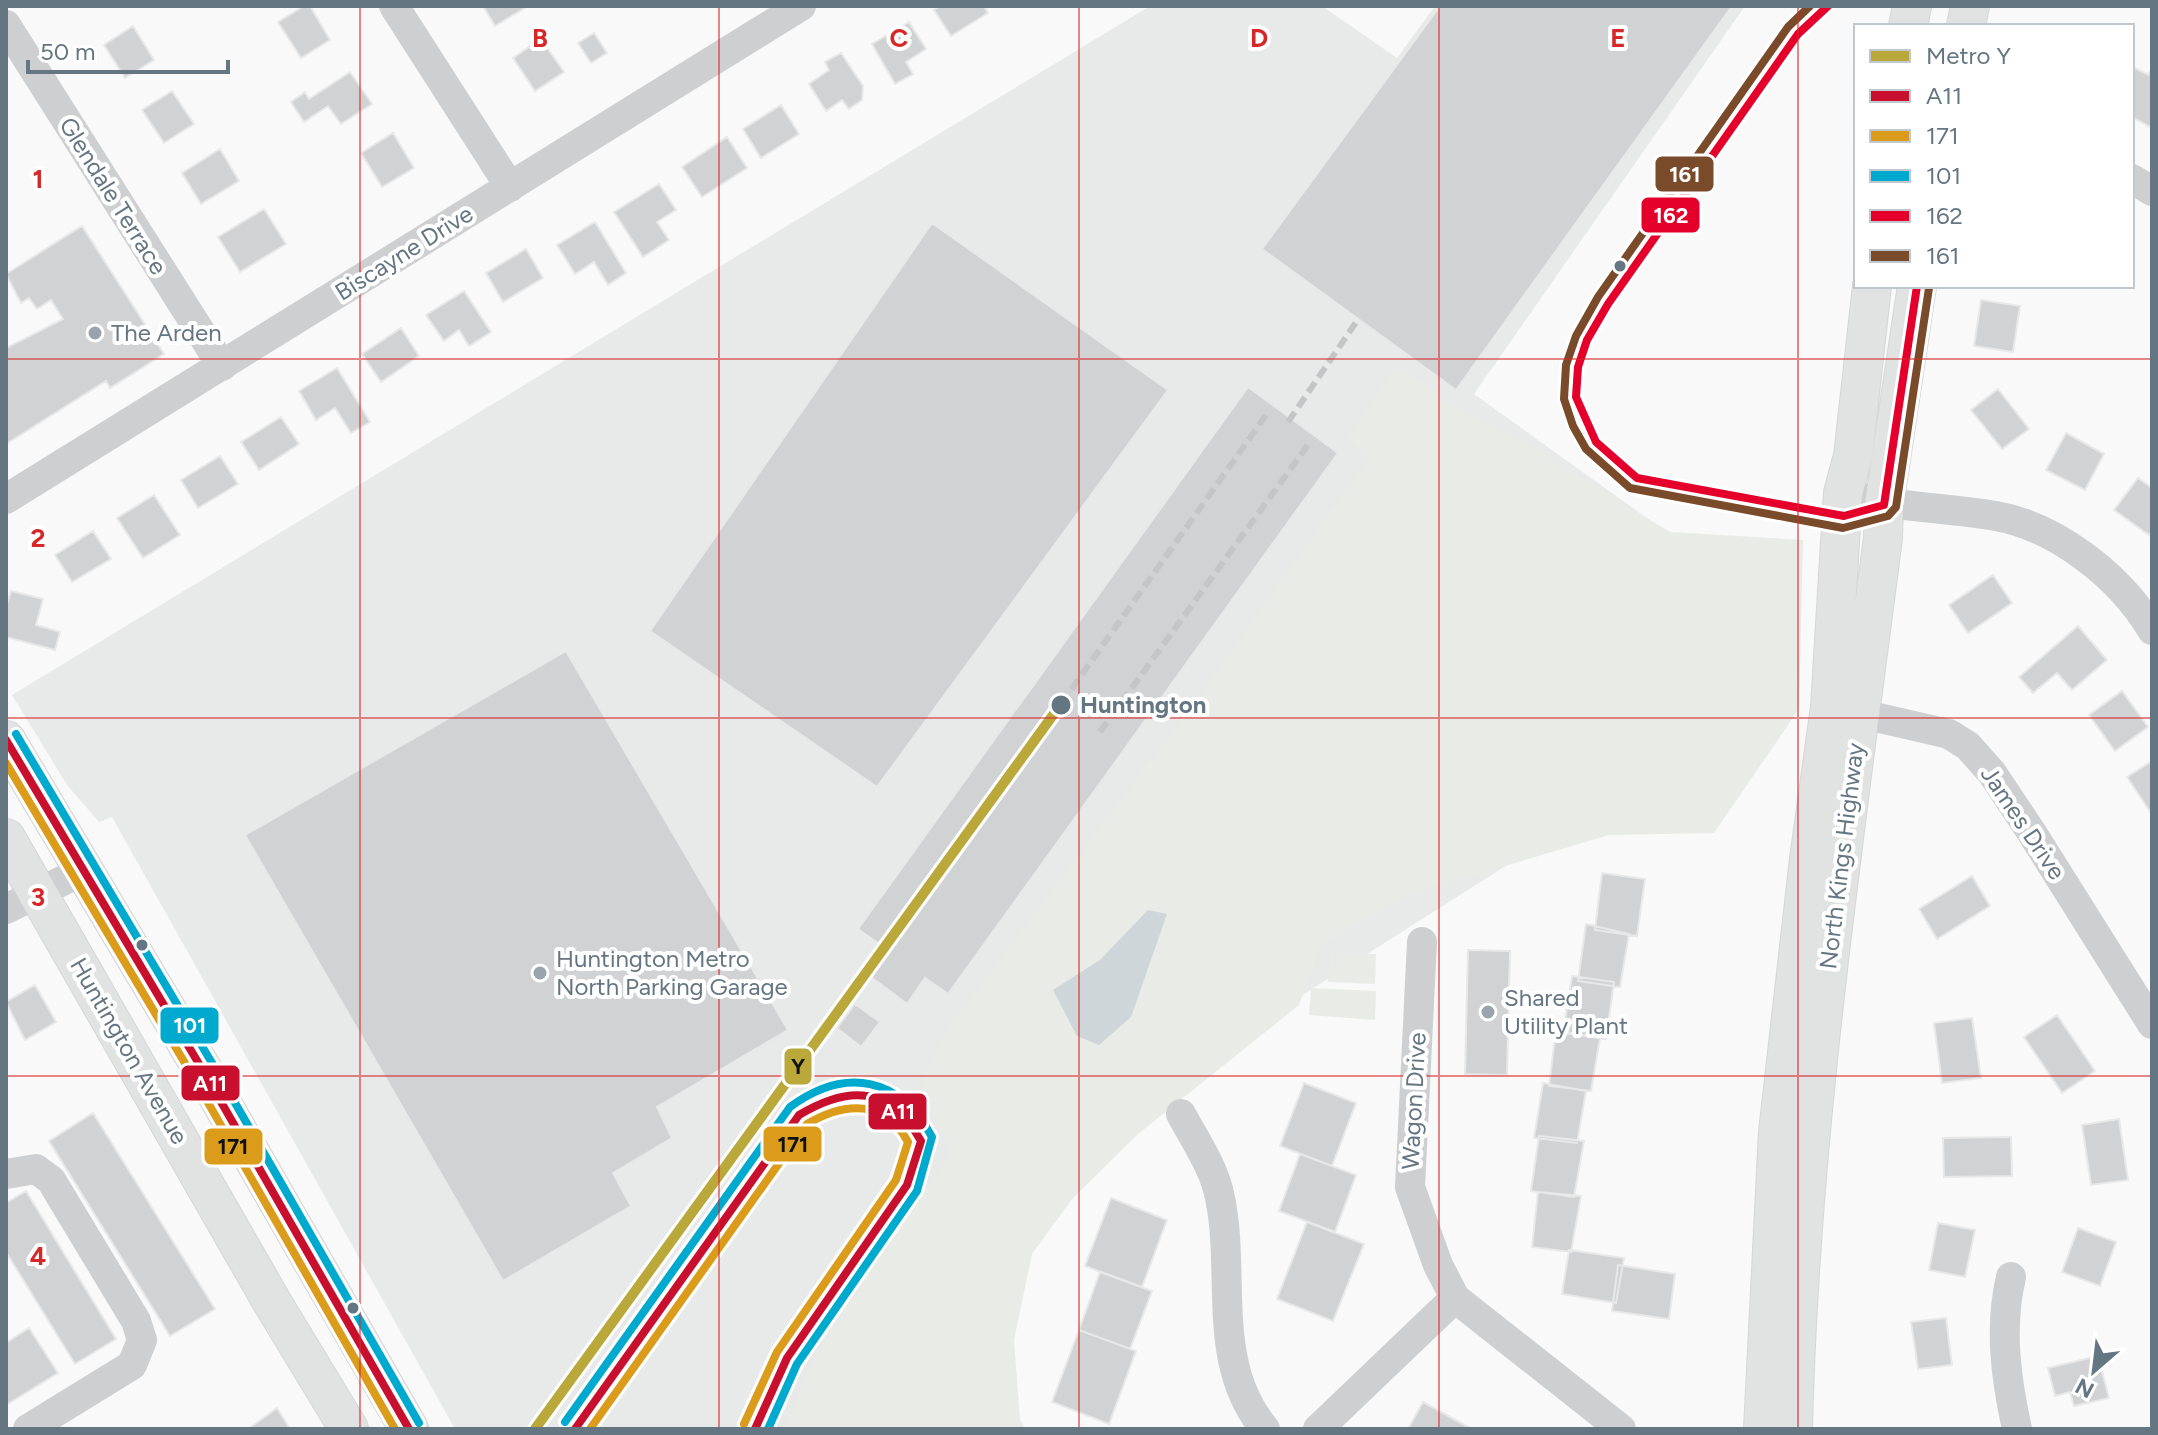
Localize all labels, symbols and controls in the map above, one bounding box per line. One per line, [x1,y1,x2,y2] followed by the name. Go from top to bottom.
[532,22,548,54] text: B
[890,22,909,54] text: C
[1250,22,1268,54] text: D
[1610,22,1626,54] text: E
[28,24,228,74] scale bar
[1854,24,2134,288] legend
[40,37,96,66] text: 50 m
[1926,41,2011,70] text: Metro Y
[1926,81,1962,110] text: A11
[53,112,173,280] street label: Glendale Terrace
[1926,121,1959,150] text: 171
[1654,155,1715,193] line badge: 161
[1669,161,1701,188] text: 161
[1926,161,1961,190] text: 101
[33,163,43,195] text: 1
[1640,196,1701,234] line badge: 162
[329,199,478,306] street label: Biscayne Drive
[1926,201,1963,230] text: 162
[1654,202,1688,229] text: 162
[1926,241,1959,270] text: 161
[1612,258,1628,274] unlabelled marker
[111,318,222,347] place label: The Arden
[86,324,104,342] marker: The Arden
[30,522,46,554] text: 2
[1080,690,1206,719] place label: Huntington
[1049,693,1073,717] marker: Huntington
[1813,741,1870,971] street label: North Kings Highway
[1975,760,2072,885] street label: James Drive
[31,881,45,913] text: 3
[134,937,150,953] unlabelled marker
[556,944,788,1001] place label: Huntington Metro North Parking Garage
[64,952,195,1149] street label: Huntington Avenue
[531,964,549,982] marker: Huntington Metro North Parking Garage
[1504,983,1628,1040] place label: Shared Utility Plant
[1479,1003,1497,1021] marker: Shared Utility Plant
[159,1006,220,1045] line badge: 101
[174,1012,206,1039] text: 101
[1395,1032,1432,1170] street label: Wagon Drive
[783,1047,813,1086] line badge: Y
[791,1053,806,1080] text: Y
[180,1064,241,1102] line badge: A11
[193,1070,227,1097] text: A11
[867,1092,928,1131] line badge: A11
[881,1098,915,1125] text: A11
[762,1125,823,1163] line badge: 171
[203,1127,264,1166] line badge: 171
[778,1131,808,1158] text: 171
[218,1133,248,1160] text: 171
[30,1240,46,1272] text: 4
[345,1300,361,1316] unlabelled marker
[2054,1331,2134,1411] north arrow
[2071,1372,2099,1404] text: N

